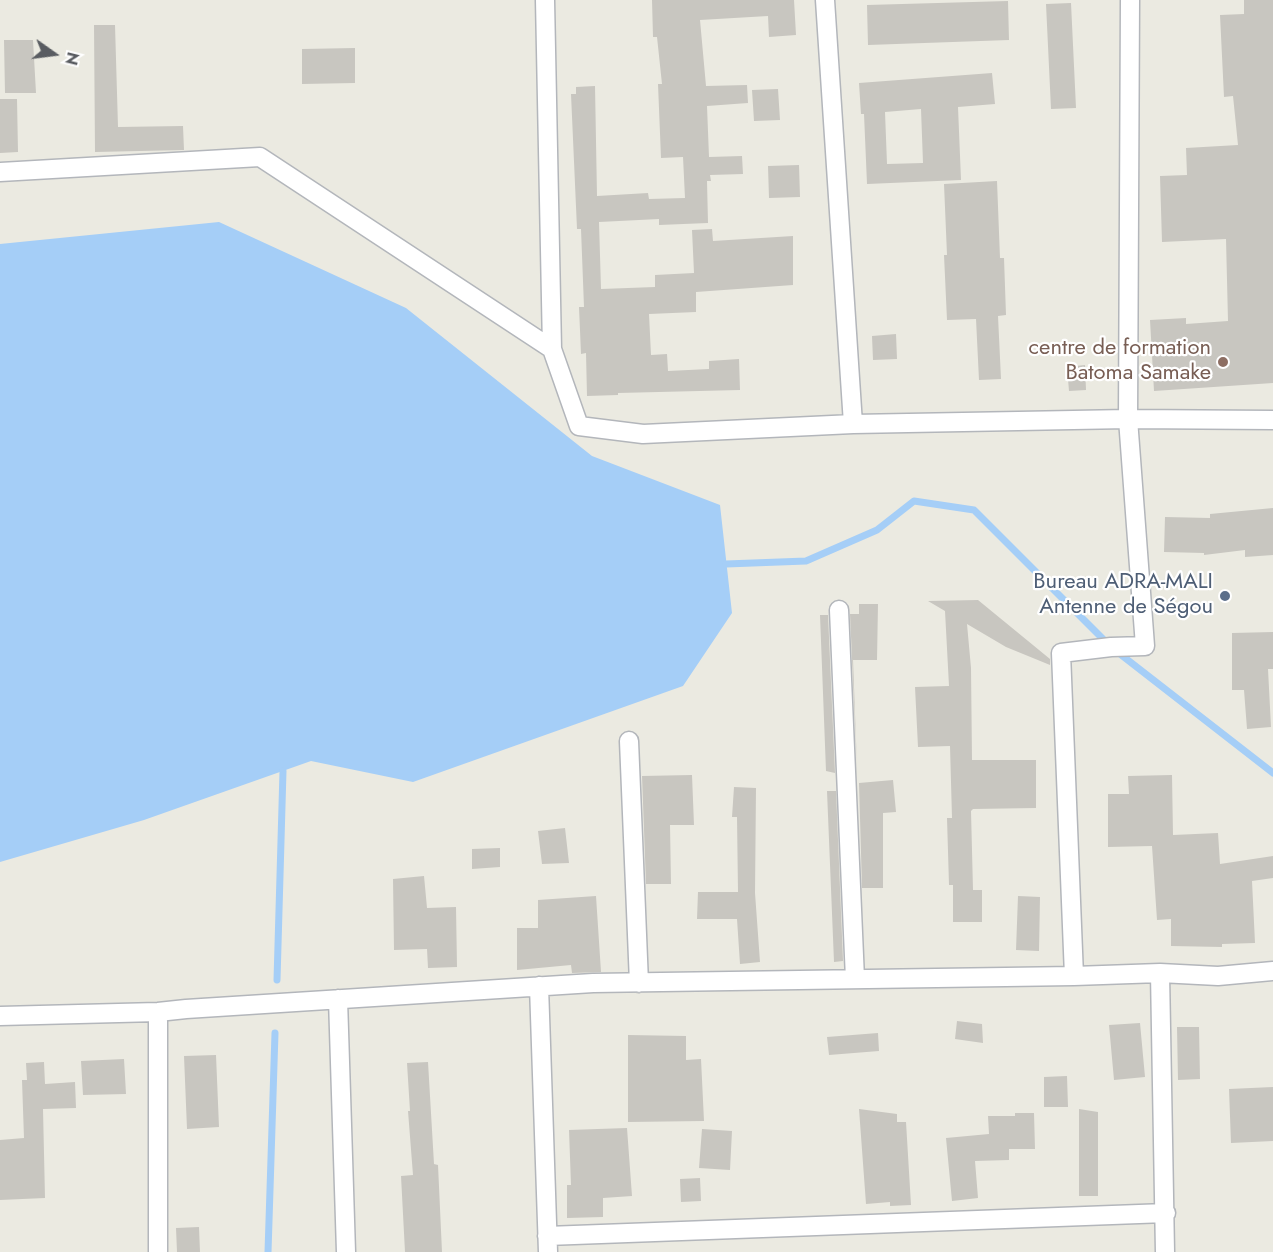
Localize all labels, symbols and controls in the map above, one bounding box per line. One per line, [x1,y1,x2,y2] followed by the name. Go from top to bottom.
[24,24,84,84] north arrow
[59,50,85,67] text: N
[1029,336,1211,388] place label: centre de formation Batoma Samake
[1216,355,1230,369] marker: centre de formation Batoma Samake
[1033,570,1213,622] place label: Bureau ADRA-MALI Antenne de Ségou
[1218,589,1232,603] marker: Bureau ADRA-MALI Antenne de Ségou

